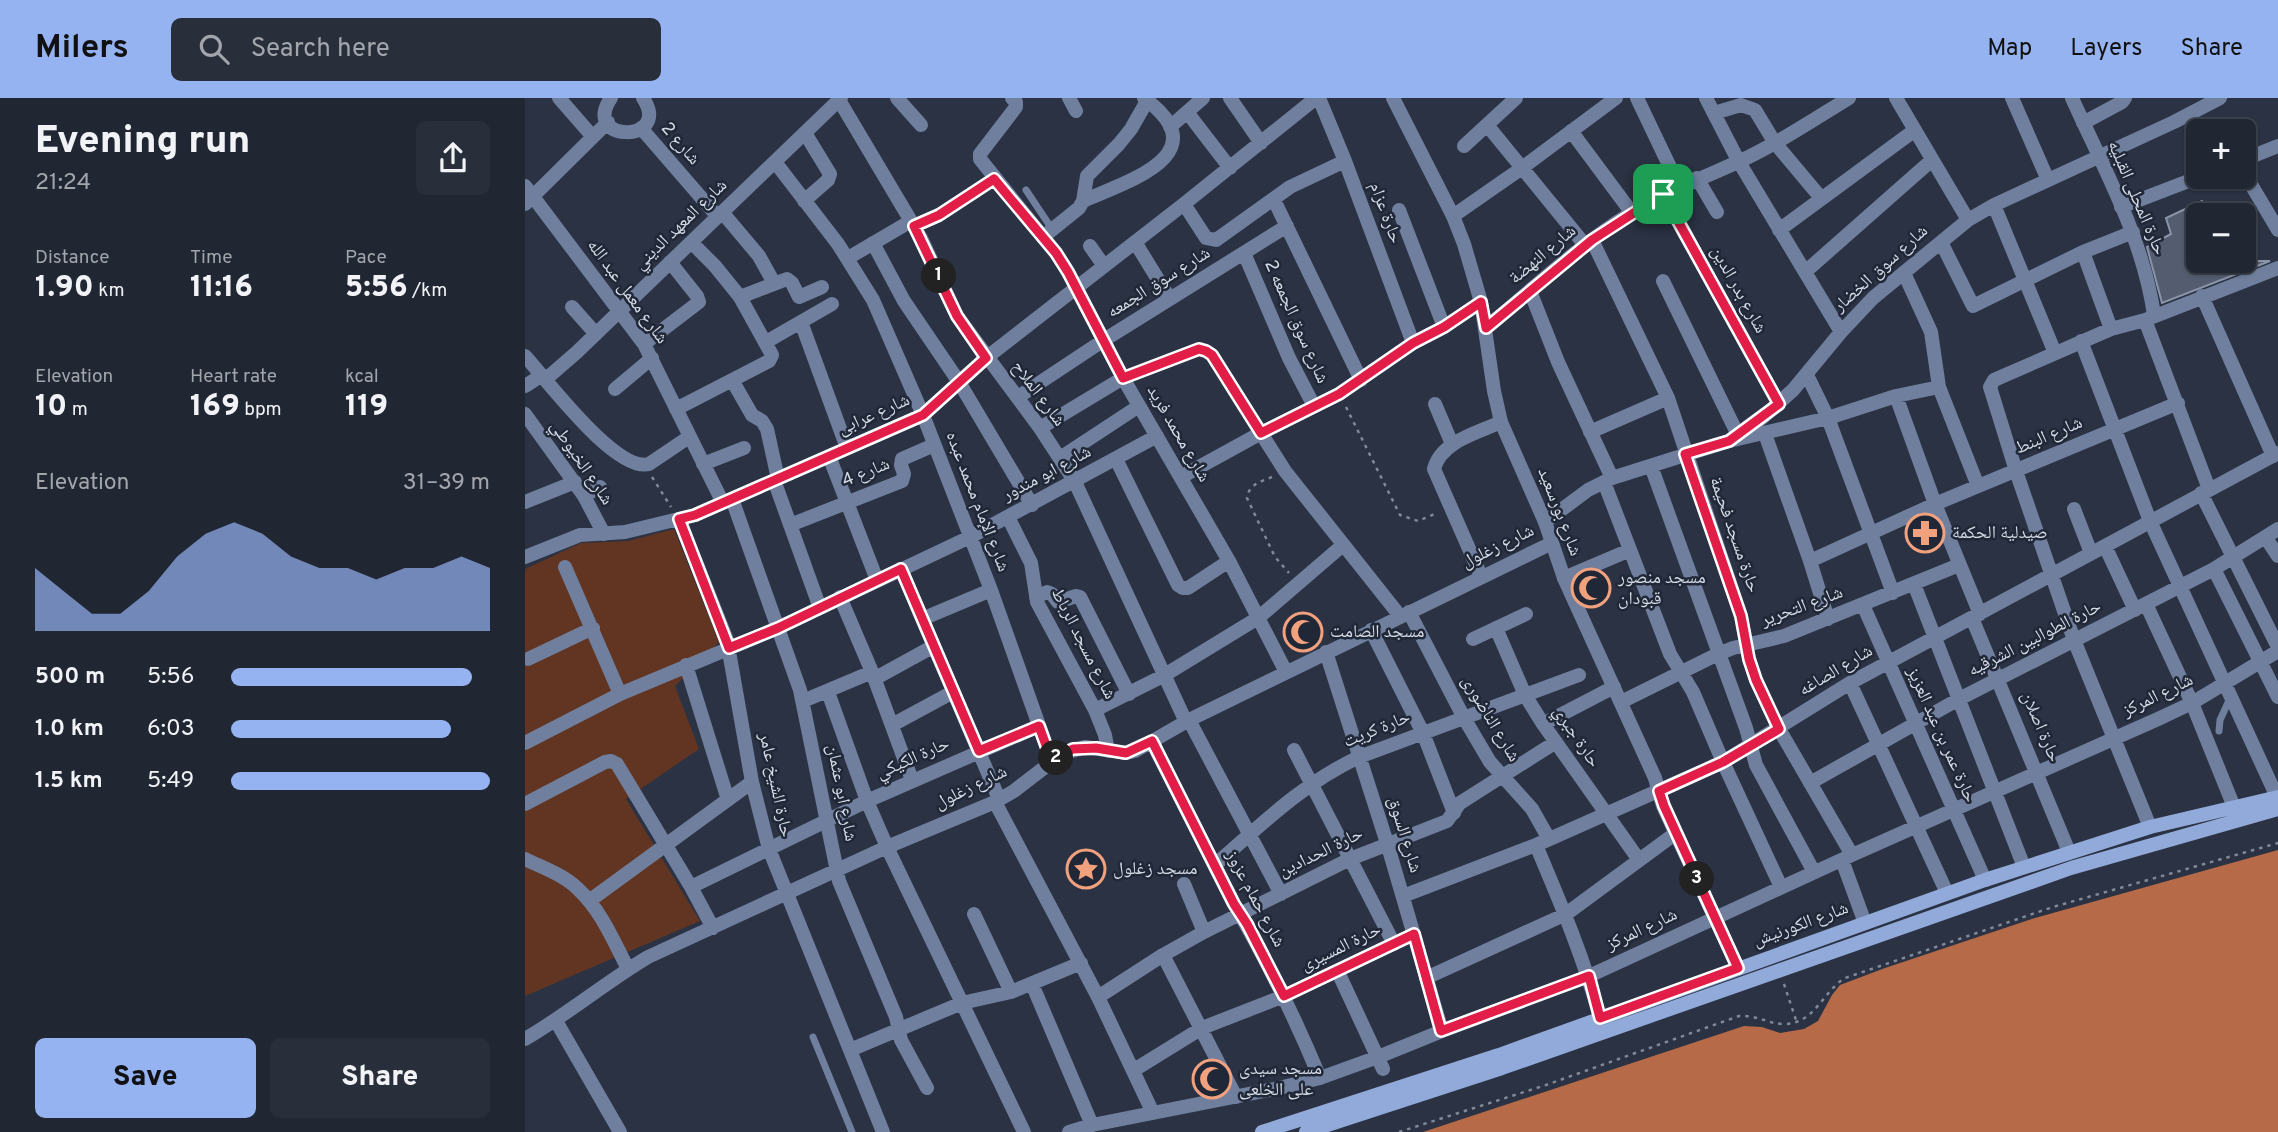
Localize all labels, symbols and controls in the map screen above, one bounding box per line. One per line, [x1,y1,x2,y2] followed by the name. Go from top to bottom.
[171,18,661,81] search box
[35,28,129,70] text: Milers
[195,30,233,68] icon: search
[251,33,390,66] text: Search here
[1987,34,2032,64] text: Map
[2070,34,2142,64] text: Layers
[2180,34,2243,64] text: Share
[35,118,250,167] text: Evening run
[655,118,705,170] street label: شارع 2
[2186,119,2256,273] map controls
[2186,119,2256,189] button: +
[416,121,490,195] button: share
[2102,137,2170,259] street label: حارة المحلى القبليه
[1633,164,1693,224] pin
[35,169,91,198] text: 21:24
[629,175,734,277] street label: شارع المعهد الديني
[1644,175,1682,213] icon: arrive
[1363,179,1407,247] street label: حارة عزام
[2186,203,2256,273] button: −
[1505,220,1581,290] street label: شارع النهضة
[1828,220,1933,318] street label: شارع سوق الخضار
[581,235,673,349] street label: شارع معمل عبد الله
[1103,242,1215,324] street label: شارع سوق الجمعه
[1705,242,1771,338] street label: شارع بدر الدين
[35,246,110,270] text: Distance
[190,246,233,270] text: Time
[345,246,387,270] text: Pace
[1258,257,1334,387] street label: شارع سوق الجمعه 2
[921,258,957,294] pin: 1
[935,263,942,287] text: 1
[35,270,94,307] text: 1.90
[190,270,253,307] text: 11:16
[345,270,408,307] text: 5:56
[94,279,125,303] text: km
[408,279,447,303] text: /km
[1006,357,1070,431] street label: شارع الملاح
[35,365,113,389] text: Elevation
[190,365,277,389] text: Heart rate
[345,365,379,389] text: kcal
[1141,381,1215,487] street label: شارع محمد فريد
[35,389,67,426] text: 10
[190,389,240,426] text: 169
[345,389,388,426] text: 119
[834,389,914,441] street label: شارع عرابى
[67,398,88,422] text: m
[240,398,282,422] text: bpm
[2012,412,2086,460] street label: شارع البنط
[543,416,618,511] street label: شارع الخيوطي
[940,429,1014,575] street label: شارع الإمام محمد عبده
[998,441,1096,508] street label: شارع ابو مندور
[839,453,893,493] street label: شارع 4
[1532,464,1586,560] street label: شارع بورسعيد
[35,469,130,498] text: Elevation
[403,469,490,498] text: 31–39 m
[1703,474,1765,596] street label: حارة مسجد فحيمة
[1904,512,1946,554] pharmacy icon: صيدلية الحكمة
[1458,520,1538,574] street label: شارع زغلول
[1952,522,2048,545] place label: صيدلية الحكمة
[1570,567,1612,609] mosque icon: مسجد منصور قبودان
[1617,567,1706,611] place label: مسجد منصور قبودان
[1757,582,1846,633] street label: شارع التحرير
[1045,584,1121,704] street label: شارع مسجد الرباط
[1965,596,2105,682] street label: حارة الطوالبين الشرقيه
[1282,611,1324,653] mosque icon: مسجد الصامت
[1330,621,1424,644] place label: مسجد الصامت
[1795,640,1877,702] street label: شارع الصاغه
[35,663,105,692] text: 500 m
[147,663,194,692] text: 5:56
[1900,663,1981,806] street label: حارة عمر بن عبد العزيز
[2118,669,2197,723] street label: شارع المركز
[1455,671,1525,767] street label: شارع الناضورى
[2015,688,2065,766] street label: حارة اصلان
[1546,702,1605,773] street label: حارة جبري
[1340,706,1414,754] street label: حارة كريت
[35,715,104,744] text: 1.0 km
[147,715,195,744] text: 6:03
[752,730,797,839] street label: حارة الشيخ عامر
[873,733,954,787] street label: حارة الكيكي
[1039,740,1073,776] pin: 2
[820,742,862,844] street label: شارع ابو عثمان
[1050,745,1061,769] text: 2
[931,761,1011,815] street label: شارع زغلول
[35,767,103,796] text: 1.5 km
[147,767,194,796] text: 5:49
[1382,794,1426,876] street label: شارع السوق
[1275,823,1367,883] street label: حارة الحدادين
[1219,846,1290,951] street label: شارع حمام عزوز
[1065,848,1107,890] place icon: مسجد زغلول
[1113,858,1197,881] place label: مسجد زغلول
[1679,862,1715,896] pin: 3
[1691,866,1702,890] text: 3
[1750,897,1852,953] street label: شارع الكورنيش
[1602,904,1681,957] street label: شارع المركز
[1297,919,1385,977] street label: حارة المسيرى
[35,1038,256,1118] button: Save
[270,1038,490,1118] button: Share
[1191,1058,1233,1100] mosque icon: مسجد سيدى على الخلعى
[1239,1058,1322,1102] place label: مسجد سيدى على الخلعى

